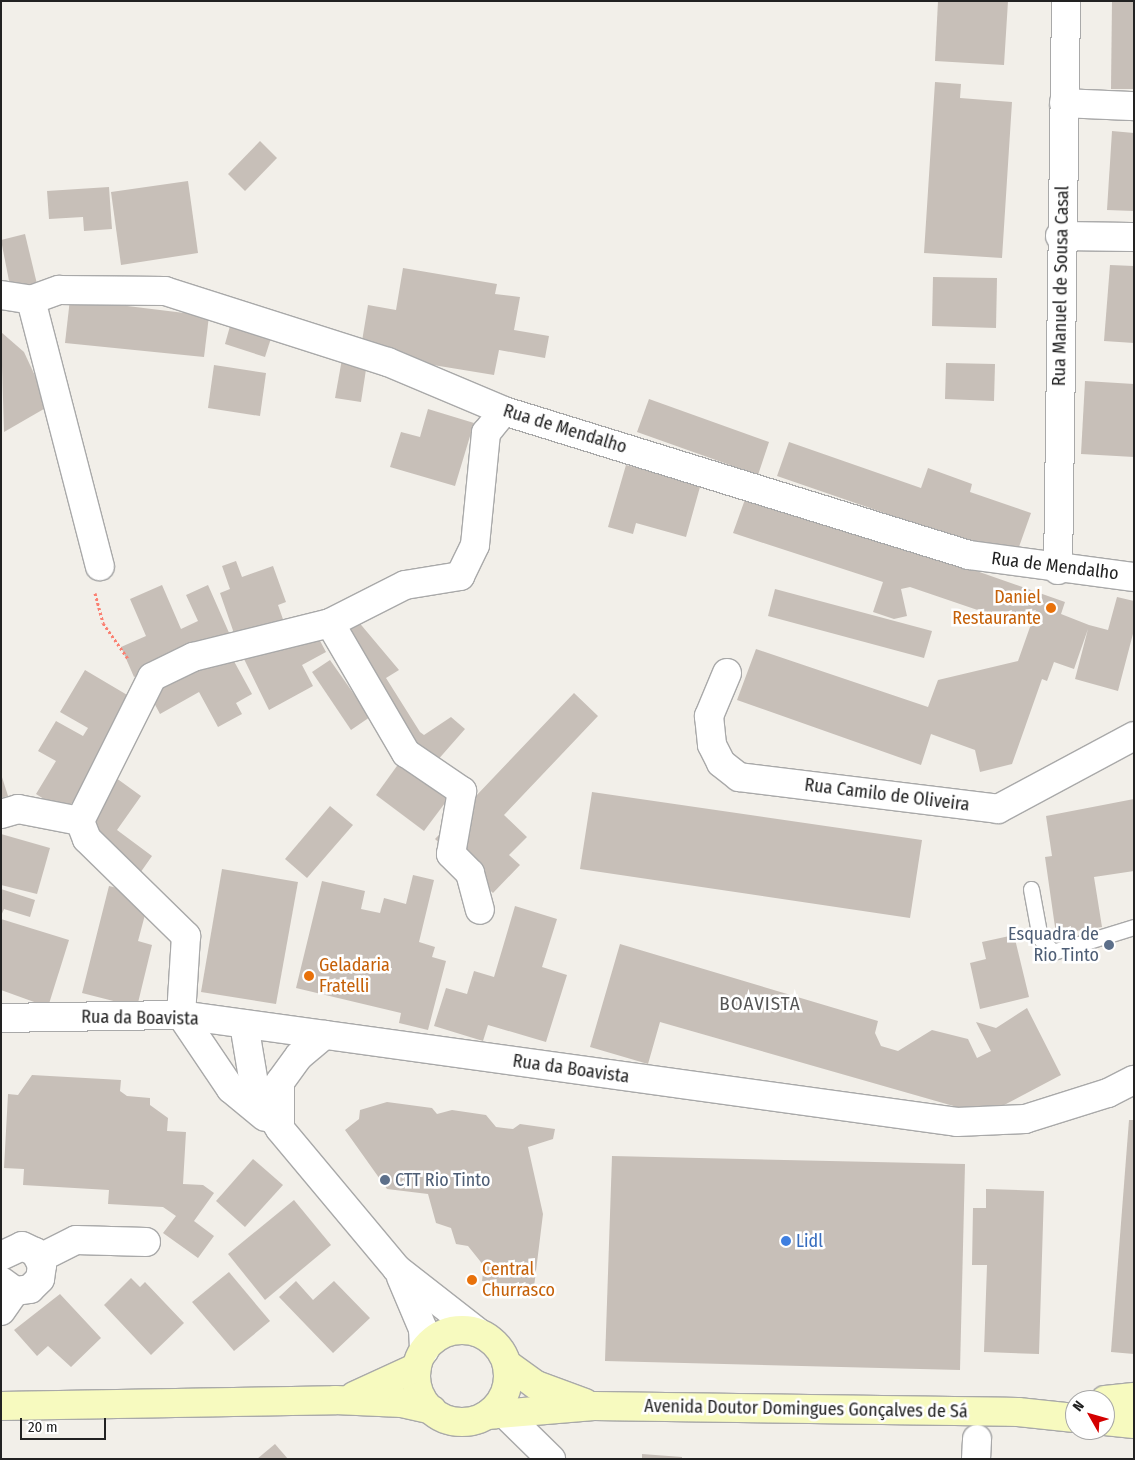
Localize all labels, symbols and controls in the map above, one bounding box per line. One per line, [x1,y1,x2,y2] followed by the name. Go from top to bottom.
[1048,186,1074,386] street label: Rua Manuel de Sousa Casal
[501,400,629,458] street label: Rua de Mendalho
[990,547,1120,585] street label: Rua de Mendalho
[952,587,1041,630] place label: Daniel Restaurante
[1045,602,1057,614] marker: Daniel Restaurante
[803,774,971,816] street label: Rua Camilo de Oliveira
[1008,924,1099,966] place label: Esquadra de Rio Tinto
[1103,939,1115,951] marker: Esquadra de Rio Tinto
[319,955,390,998] place label: Geladaria Fratelli
[303,970,315,982] marker: Geladaria Fratelli
[718,993,802,1015] district label: BOAVISTA
[81,1006,199,1030] street label: Rua da Boavista
[511,1050,631,1088] street label: Rua da Boavista
[395,1169,490,1191] place label: CTT Rio Tinto
[379,1174,391,1186] marker: CTT Rio Tinto
[796,1230,823,1252] place label: Lidl
[780,1235,792,1247] marker: Lidl
[482,1259,555,1302] place label: Central Churrasco
[466,1274,478,1286] marker: Central Churrasco
[1065,1390,1115,1440] north arrow
[644,1395,968,1423] street label: Avenida Doutor Domingues Gonçalves de Sá
[1069,1398,1088,1415] text: N
[22,1408,109,1440] scale bar
[28,1418,58,1436] text: 20 m

